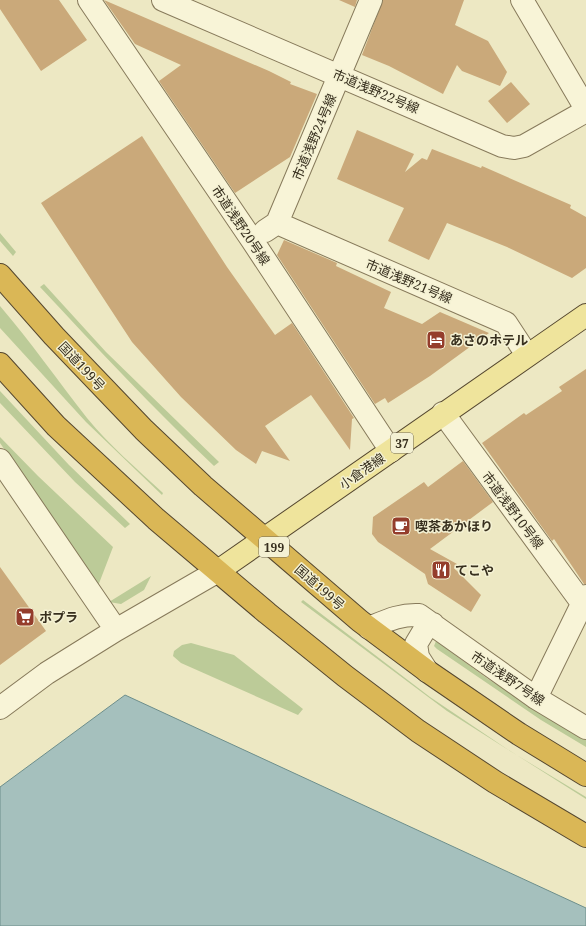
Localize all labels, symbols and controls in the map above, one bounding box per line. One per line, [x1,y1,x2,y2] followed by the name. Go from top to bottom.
[330,65,422,117] street label: 市道浅野22号線
[288,91,340,183] street label: 市道浅野24号線
[208,182,274,268] street label: 市道浅野20号線
[363,255,455,307] street label: 市道浅野21号線
[425,329,447,351] hotel icon: あさのホテル
[450,331,528,349] place label: あさのホテル
[55,338,109,394] street label: 国道199号
[391,433,413,453] road number: 37
[336,449,388,493] street label: 小倉港線
[478,468,548,552] street label: 市道浅野10号線
[390,515,412,537] cafe icon: 喫茶あかほり
[415,517,493,535] place label: 喫茶あかほり
[259,537,289,557] road number: 199
[430,559,452,581] restaurant icon: てこや
[291,560,349,614] street label: 国道199号
[455,561,494,579] place label: てこや
[14,606,36,628] supermarket icon: ポプラ
[39,608,78,626] place label: ポプラ
[468,647,548,709] street label: 市道浅野7号線

